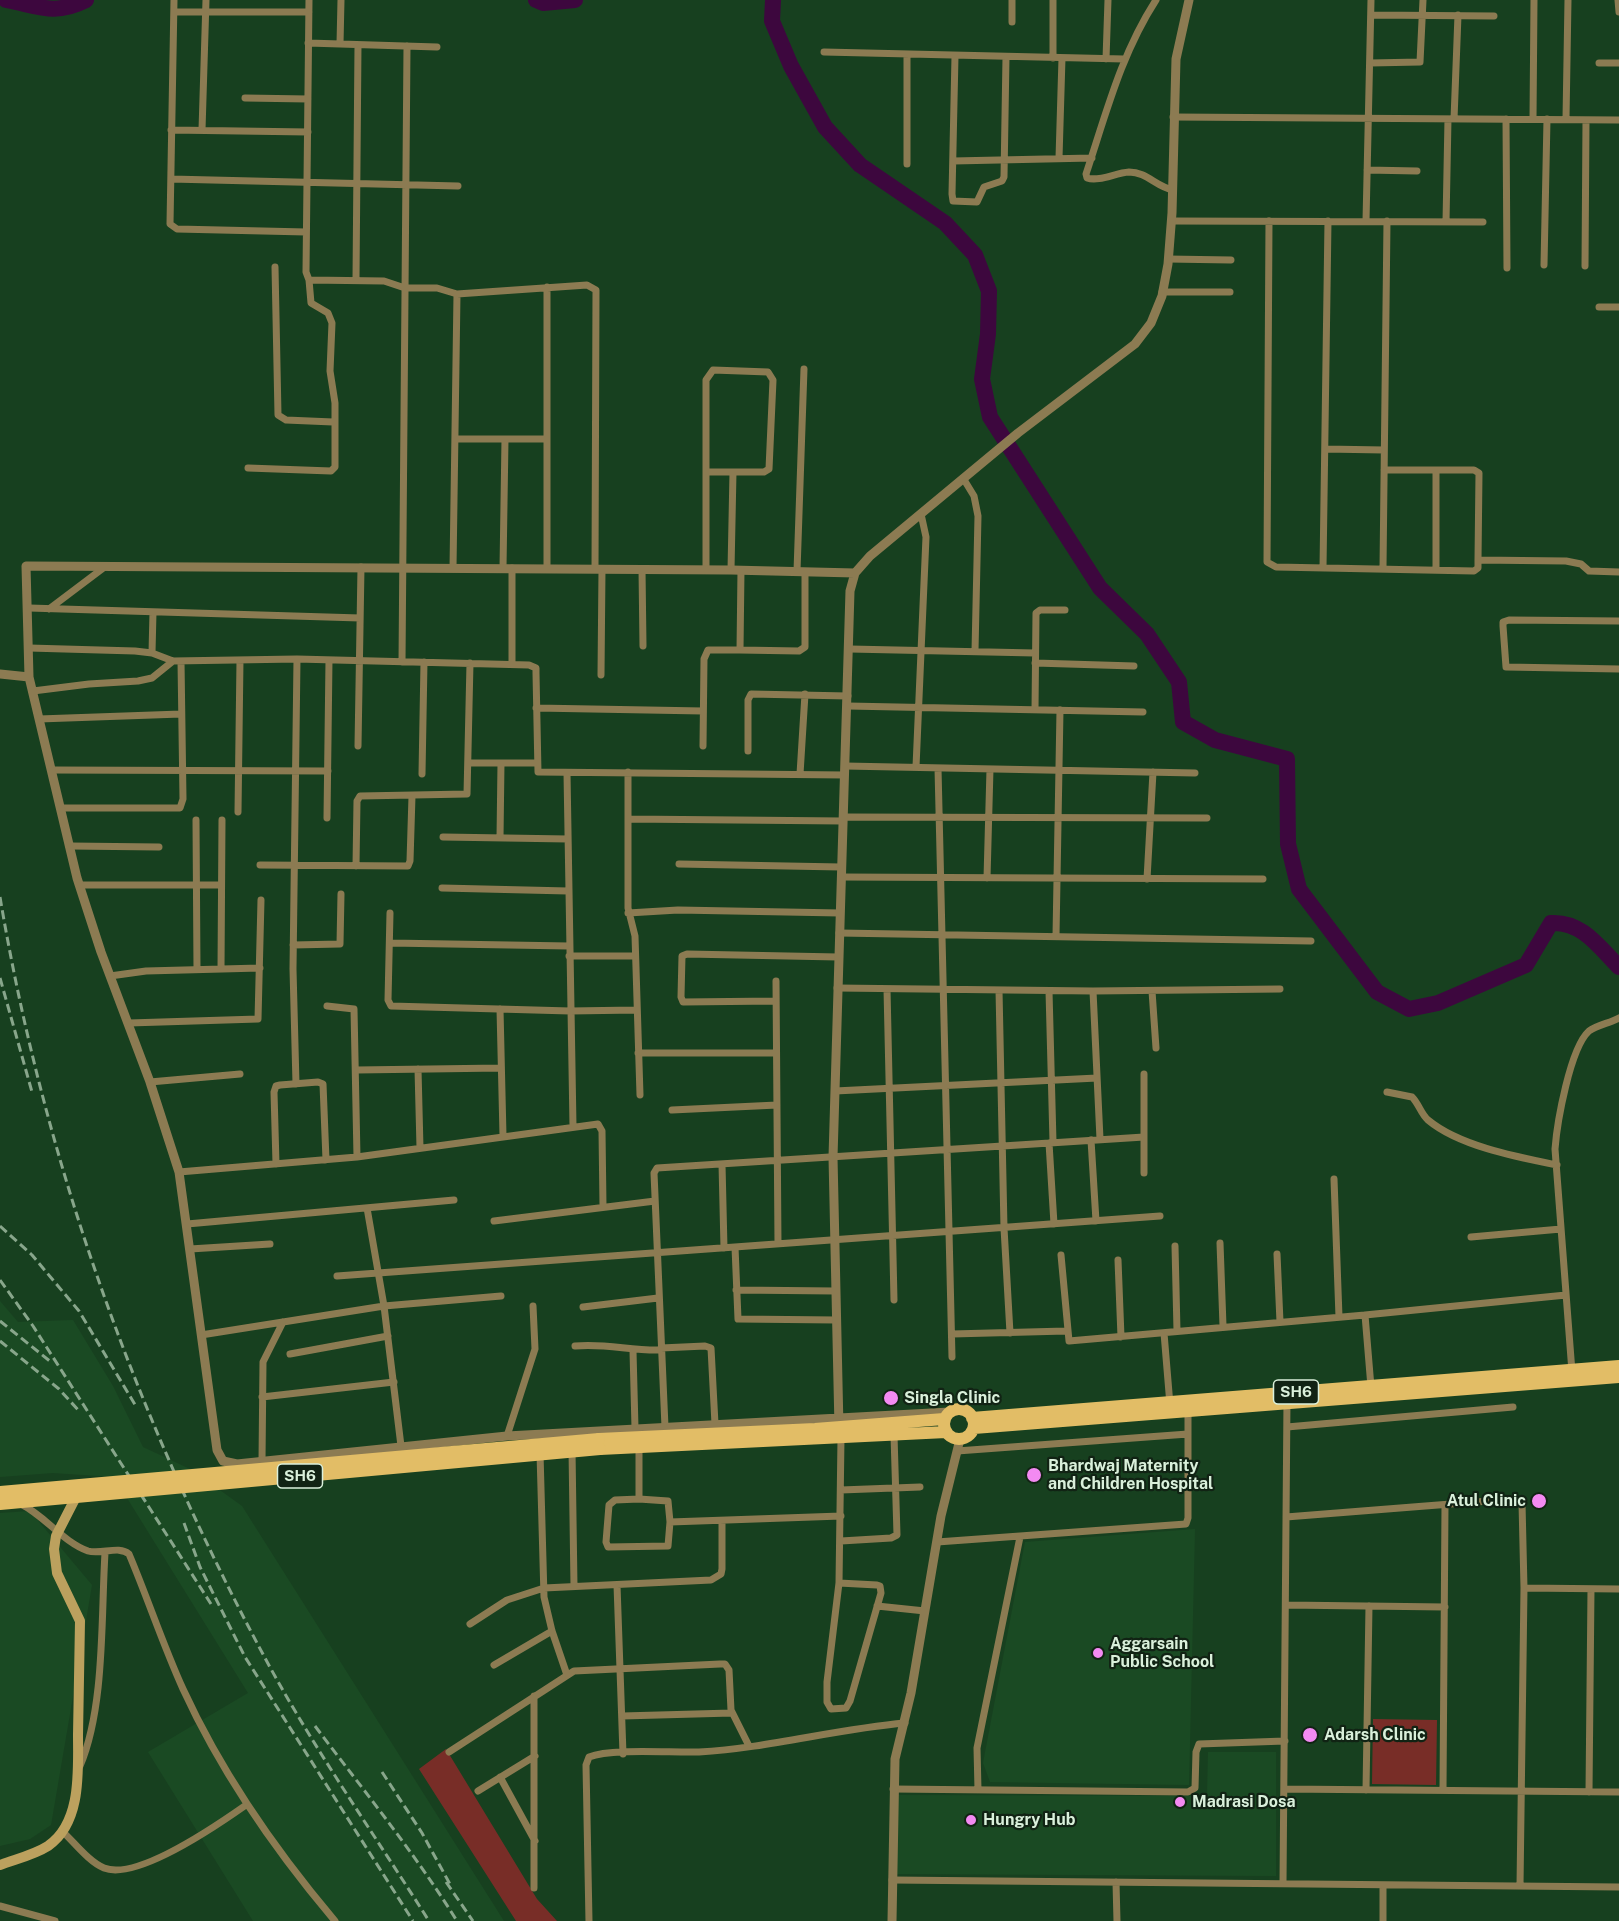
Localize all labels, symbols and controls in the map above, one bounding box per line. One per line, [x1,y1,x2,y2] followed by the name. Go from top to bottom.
[1274,1380,1318,1404] road number: SH6
[904,1388,1000,1408] place label: Singla Clinic
[882,1389,900,1407] marker: Singla Clinic
[1048,1456,1213,1494] place label: Bhardwaj Maternity and Children Hospital
[278,1464,322,1488] road number: SH6
[1025,1466,1043,1484] marker: Bhardwaj Maternity and Children Hospital
[1447,1491,1526,1511] place label: Atul Clinic
[1530,1492,1548,1510] marker: Atul Clinic
[1110,1634,1214,1672] place label: Aggarsain Public School
[1091,1646,1105,1660] marker: Aggarsain Public School
[1324,1725,1426,1745] place label: Adarsh Clinic
[1301,1726,1319,1744] marker: Adarsh Clinic
[1192,1792,1295,1812] place label: Madrasi Dosa
[1173,1795,1187,1809] marker: Madrasi Dosa
[983,1810,1075,1830] place label: Hungry Hub
[964,1813,978,1827] marker: Hungry Hub

